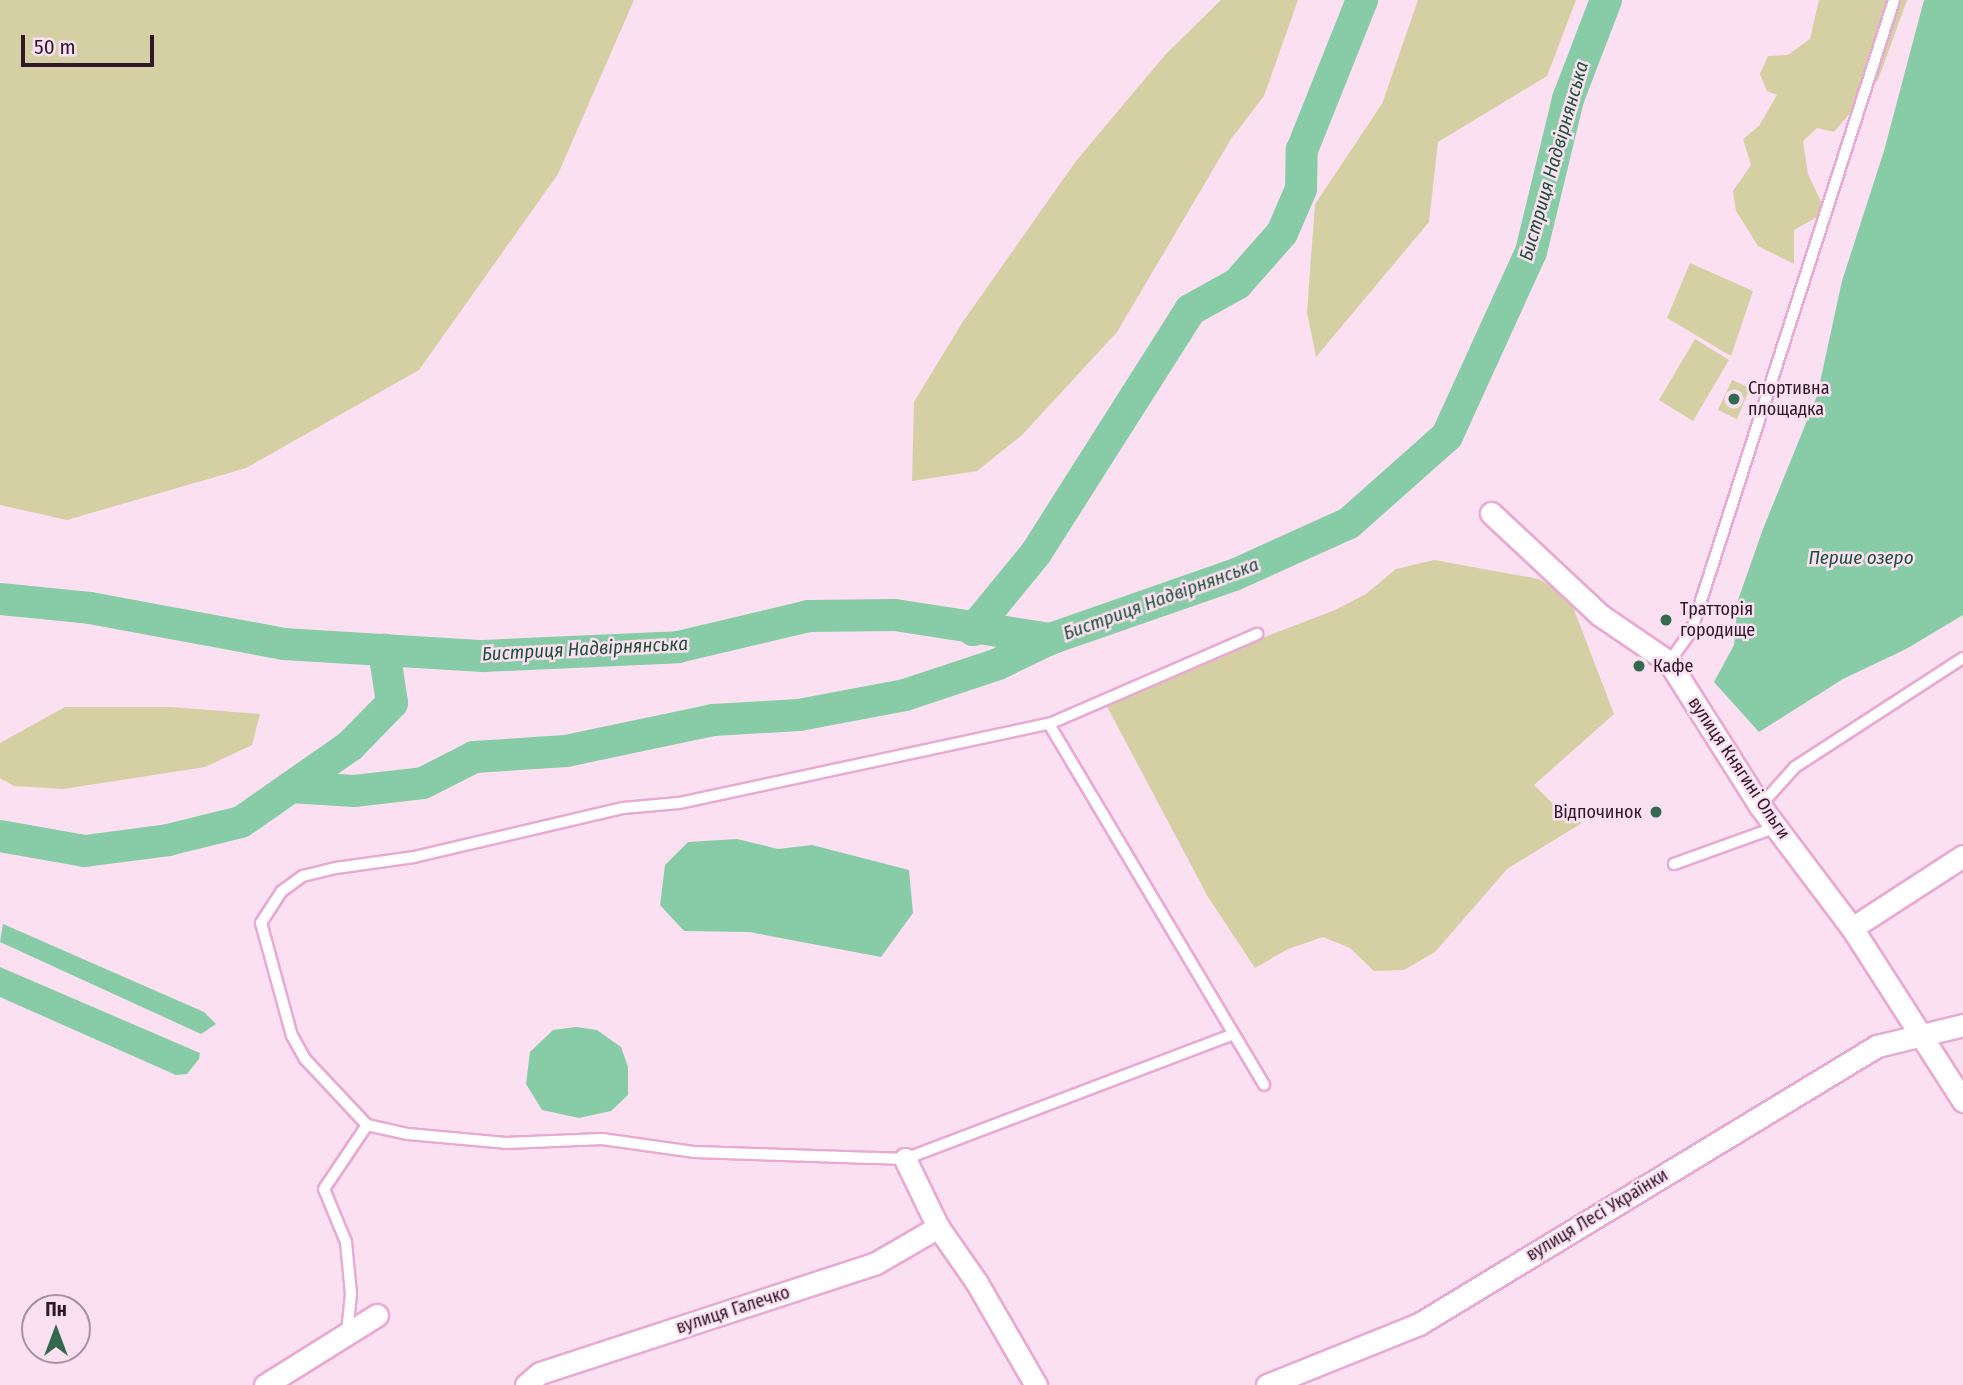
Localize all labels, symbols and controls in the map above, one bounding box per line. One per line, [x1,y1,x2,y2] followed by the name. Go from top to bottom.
[24,21,158,65] scale bar
[34,34,76,60] text: 50 m
[1515,59,1593,263] water label: Бистриця Надвірнянська
[1748,378,1829,420] place label: Спортивна площадка
[1726,391,1742,407] marker: Спортивна площадка
[1808,547,1914,569] water label: Перше озеро
[1060,553,1262,645] water label: Бистриця Надвірнянська
[1680,599,1755,642] place label: Тратторія городище
[1658,612,1674,628] marker: Тратторія городище
[481,632,689,666] water label: Бистриця Надвірнянська
[1653,655,1693,677] place label: Кафе
[1631,658,1647,674] marker: Кафе
[1683,693,1795,843] street label: вулиця Княгині Ольги
[1553,801,1642,823] place label: Відпочинок
[1648,804,1664,820] marker: Відпочинок
[1522,1164,1672,1266] street label: вулиця Лесі Українки
[673,1281,793,1339] street label: вулиця Галечко
[21,1294,91,1364] north arrow
[45,1298,67,1321] text: Пн

